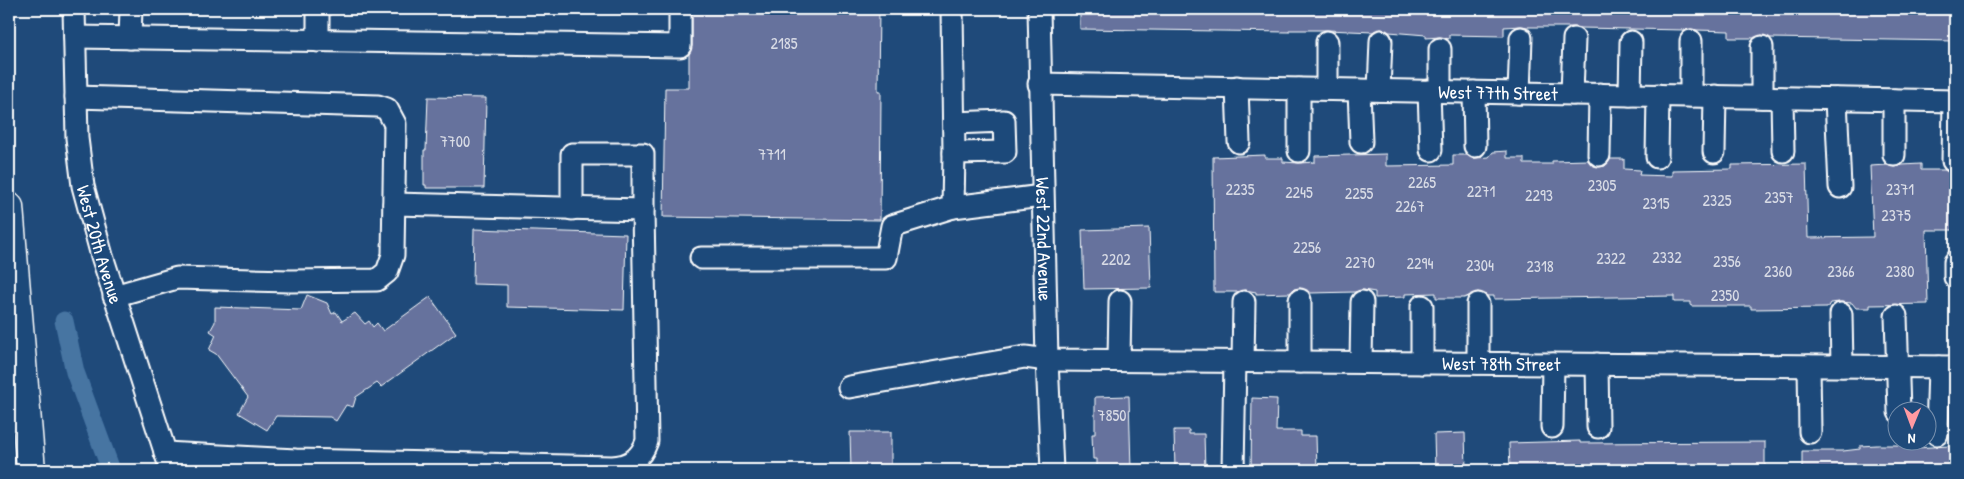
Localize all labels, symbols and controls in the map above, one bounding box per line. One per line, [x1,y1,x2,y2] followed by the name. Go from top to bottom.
[771,32,798,54] house number: 2185
[1438,78,1558,107] street label: West 77th Street
[440,130,470,152] house number: 7700
[758,143,786,165] house number: 7711
[1408,171,1436,193] house number: 2265
[1588,174,1617,196] house number: 2305
[1030,177,1059,302] street label: West 22nd Avenue
[1226,178,1255,200] house number: 2235
[1886,178,1914,200] house number: 2371
[1467,180,1496,202] house number: 2271
[1285,181,1313,203] house number: 2245
[70,182,130,307] street label: West 20th Avenue
[1345,182,1373,204] house number: 2255
[1525,184,1553,206] house number: 2293
[1764,186,1794,208] house number: 2357
[1703,189,1732,211] house number: 2325
[1642,192,1670,214] house number: 2315
[1395,195,1425,217] house number: 2267
[1881,204,1911,226] house number: 2375
[1293,236,1321,258] house number: 2256
[1652,246,1682,268] house number: 2332
[1596,247,1626,269] house number: 2322
[1101,248,1131,270] house number: 2202
[1713,250,1741,272] house number: 2356
[1345,251,1375,273] house number: 2270
[1407,252,1433,274] house number: 2294
[1466,254,1494,276] house number: 2304
[1526,255,1554,277] house number: 2318
[1764,260,1792,282] house number: 2360
[1827,260,1855,282] house number: 2366
[1886,260,1914,282] house number: 2380
[1711,284,1739,306] house number: 2350
[1442,350,1561,377] street label: West 78th Street
[1886,402,1936,452] north arrow
[1098,404,1126,426] house number: 7850
[1907,430,1916,449] text: N

